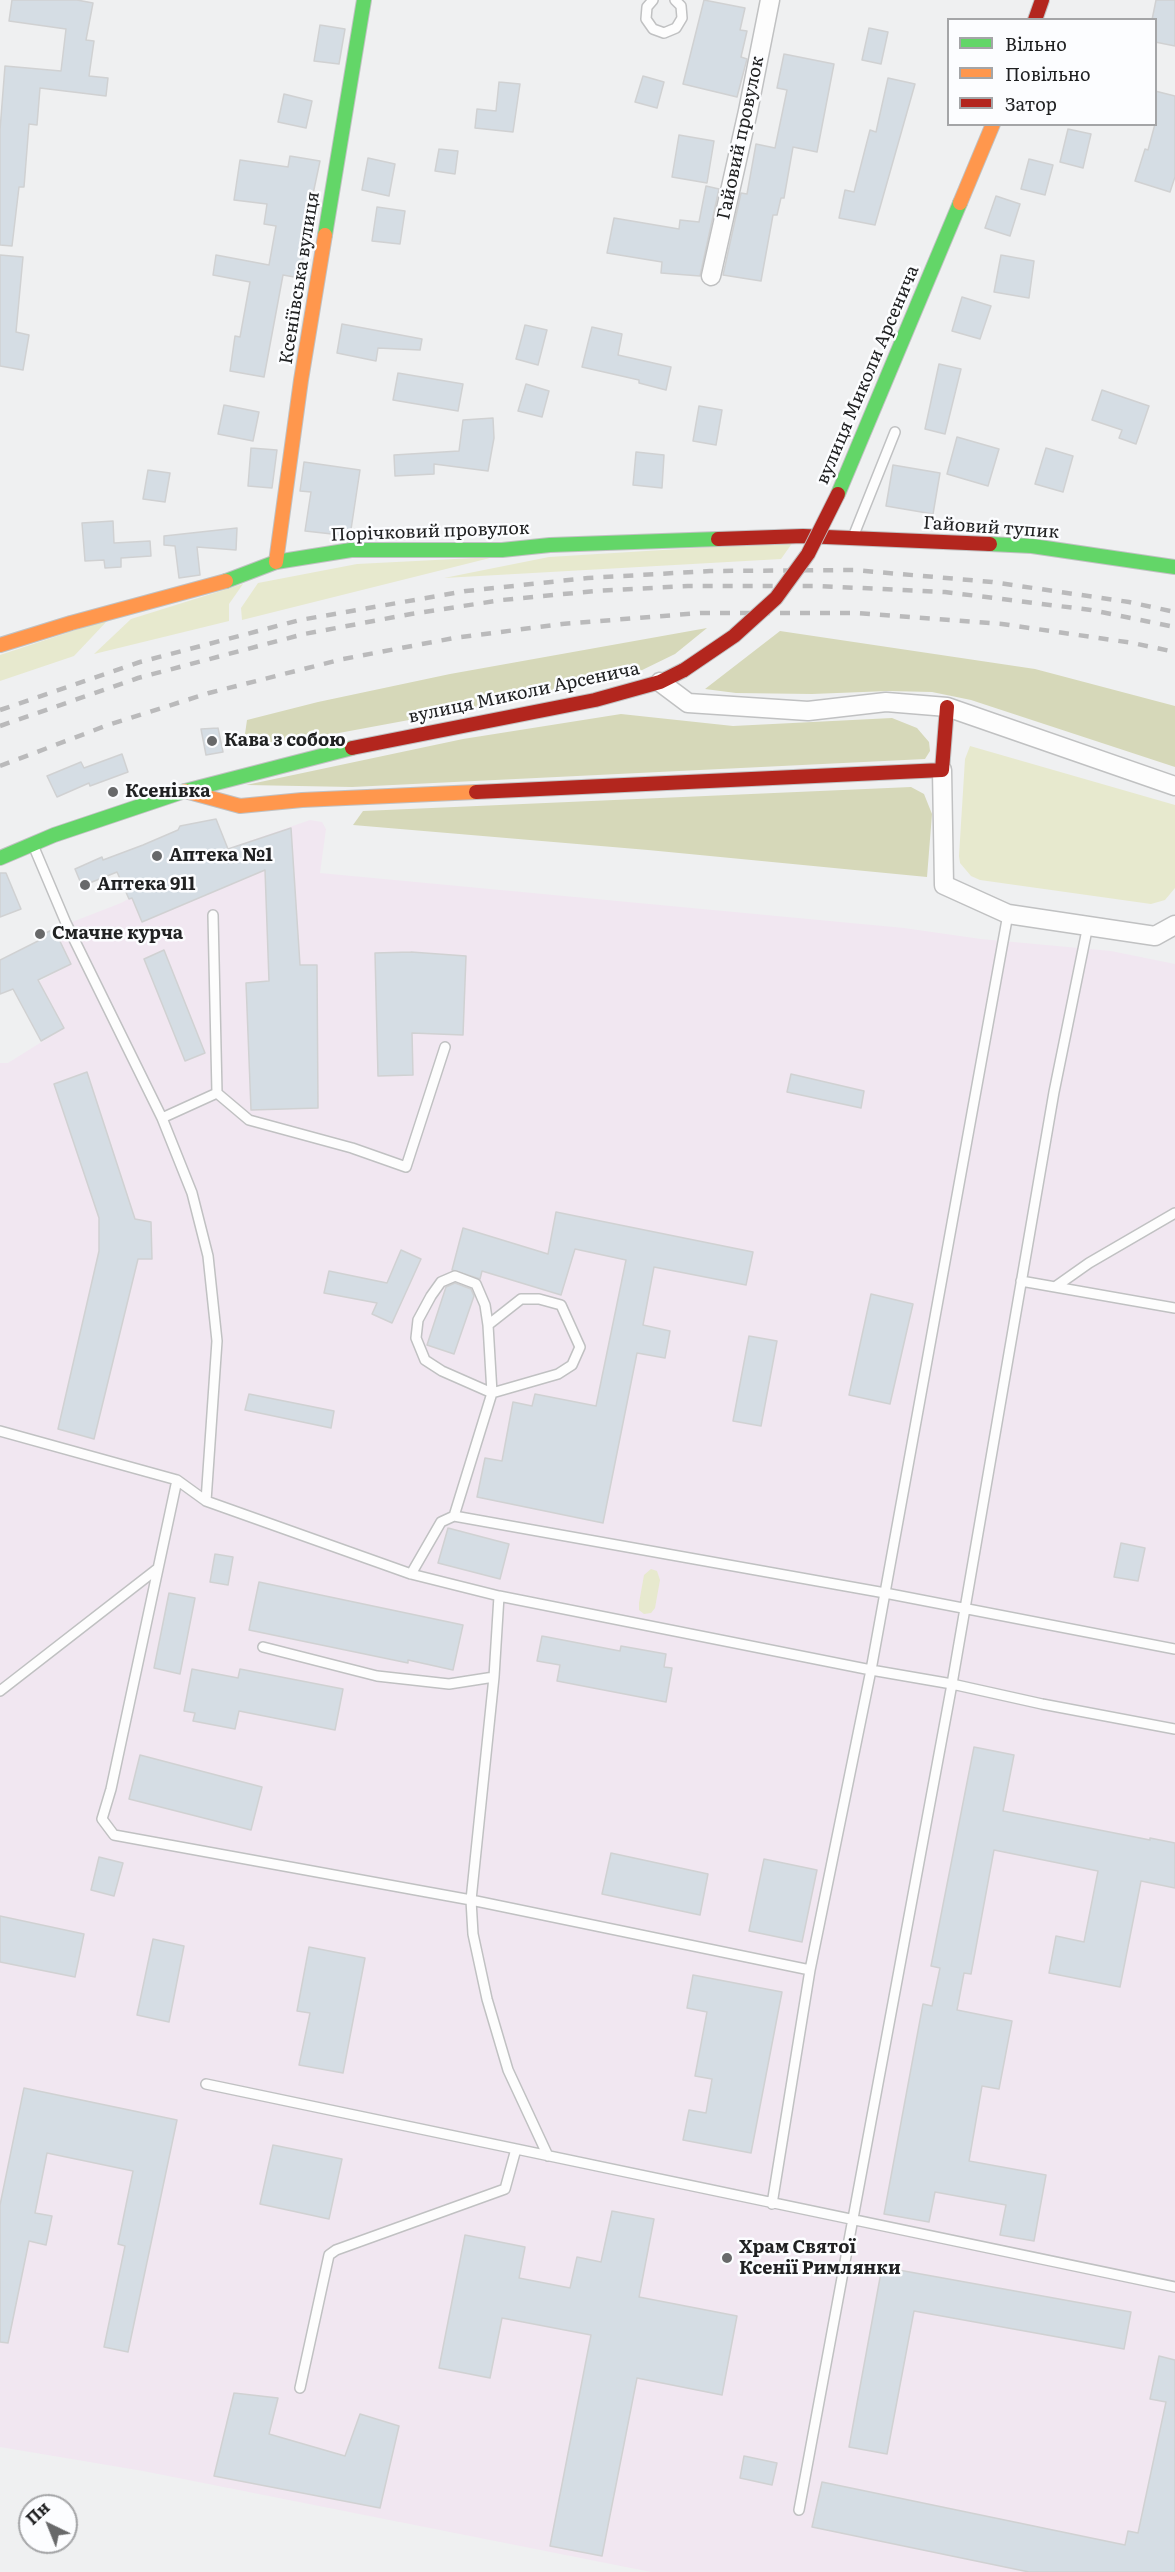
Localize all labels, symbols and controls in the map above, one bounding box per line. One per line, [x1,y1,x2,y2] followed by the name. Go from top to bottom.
[947,18,1157,126] legend
[1005,30,1067,57] text: Вільно
[713,54,769,222] street label: Гайовий провулок
[1005,60,1091,87] text: Повільно
[1005,90,1057,117] text: Затор
[276,190,324,366] street label: Ксеніївська вулиця
[812,262,924,488] street label: вулиця Миколи Арсенича
[922,512,1060,544] street label: Гайовий тупик
[330,518,530,546] street label: Порічковий провулок
[406,658,642,728] street label: вулиця Миколи Арсенича
[224,730,345,752] place label: Кава з собою
[205,734,219,748] marker: Кава з собою
[125,781,211,803] place label: Ксенівка
[106,785,120,799] marker: Ксенівка
[169,845,273,867] place label: Аптека №1
[150,849,164,863] marker: Аптека №1
[97,874,195,896] place label: Аптека 911
[78,878,92,892] marker: Аптека 911
[52,923,183,945] place label: Смачне курча
[33,927,47,941] marker: Смачне курча
[739,2237,901,2280] place label: Храм Святої Ксенії Римлянки
[720,2251,734,2265] marker: Храм Святої Ксенії Римлянки
[18,2494,78,2554] north arrow
[20,2495,54,2530] text: Пн

